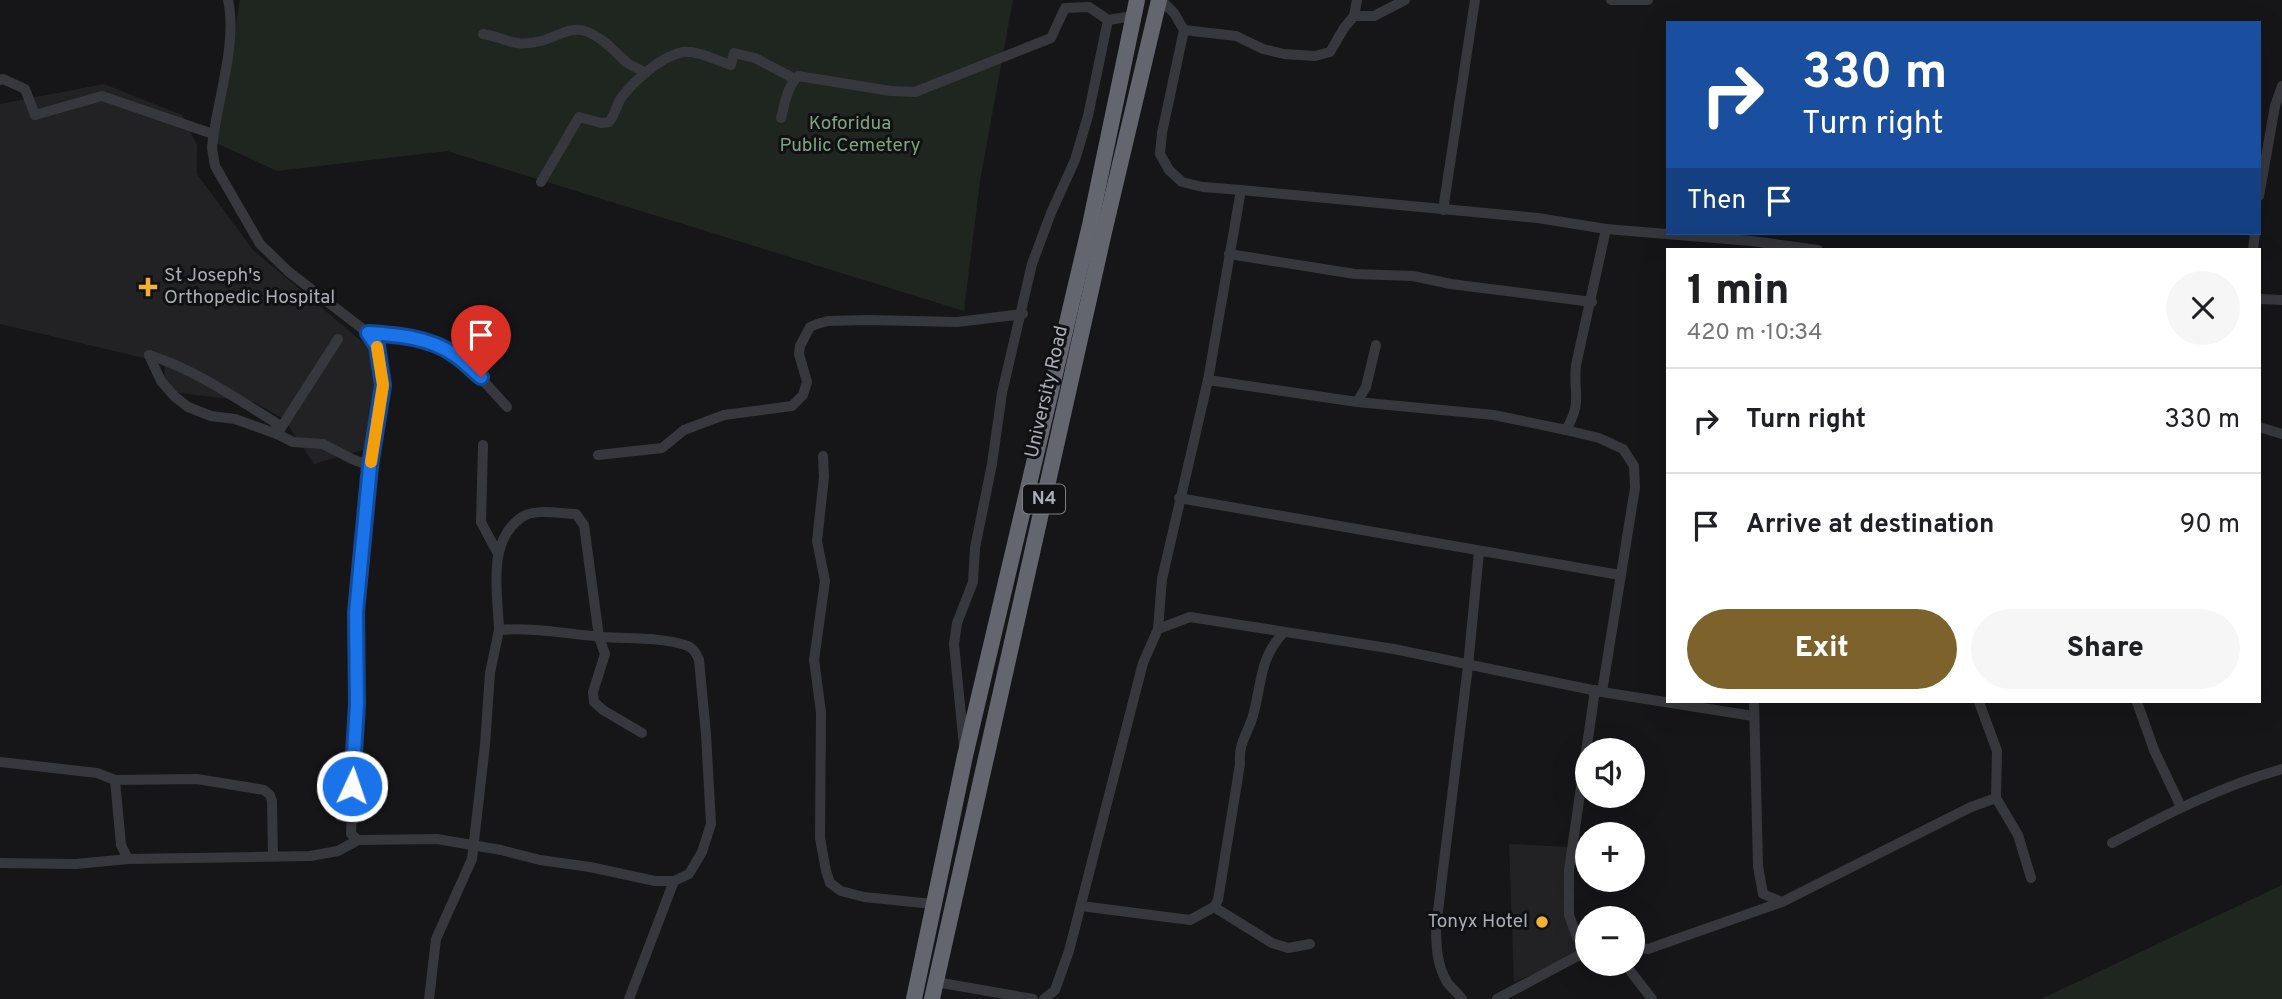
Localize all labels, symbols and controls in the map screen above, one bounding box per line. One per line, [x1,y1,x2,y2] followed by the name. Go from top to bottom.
[1802,44,1947,106] text: 330 m
[1687,49,1778,140] icon: right
[1802,105,1944,145] text: Turn right
[779,112,921,158] park label: Koforidua Public Cemetery
[1760,182,1798,220] icon: arrive
[1687,185,1746,218] text: Then
[164,264,335,310] place label: St Joseph's Orthopedic Hospital
[1687,266,1790,319] text: 1 min
[2166,271,2240,345] button: close
[138,277,158,297] marker: St Joseph's Orthopedic Hospital
[451,305,511,377] pin
[462,316,500,354] icon: arrive
[1687,319,1822,348] text: 420 m · 10:34
[1020,324,1074,460] street label: University Road
[1687,402,1725,440] icon: right
[1746,404,1866,437] text: Turn right
[2164,404,2240,437] text: 330 m
[1023,485,1065,514] road number: N4
[1687,507,1725,545] icon: arrive
[1746,509,1994,542] text: Arrive at destination
[2180,509,2240,542] text: 90 m
[1687,609,1957,689] button: Exit
[1971,609,2240,689] button: Share
[1575,738,1645,976] map controls
[1575,738,1645,808] button: sound
[315,749,389,823] position arrow
[1575,822,1645,892] button: +
[1575,906,1645,976] button: −
[1427,910,1528,934] place label: Tonyx Hotel
[1534,914,1550,930] marker: Tonyx Hotel

